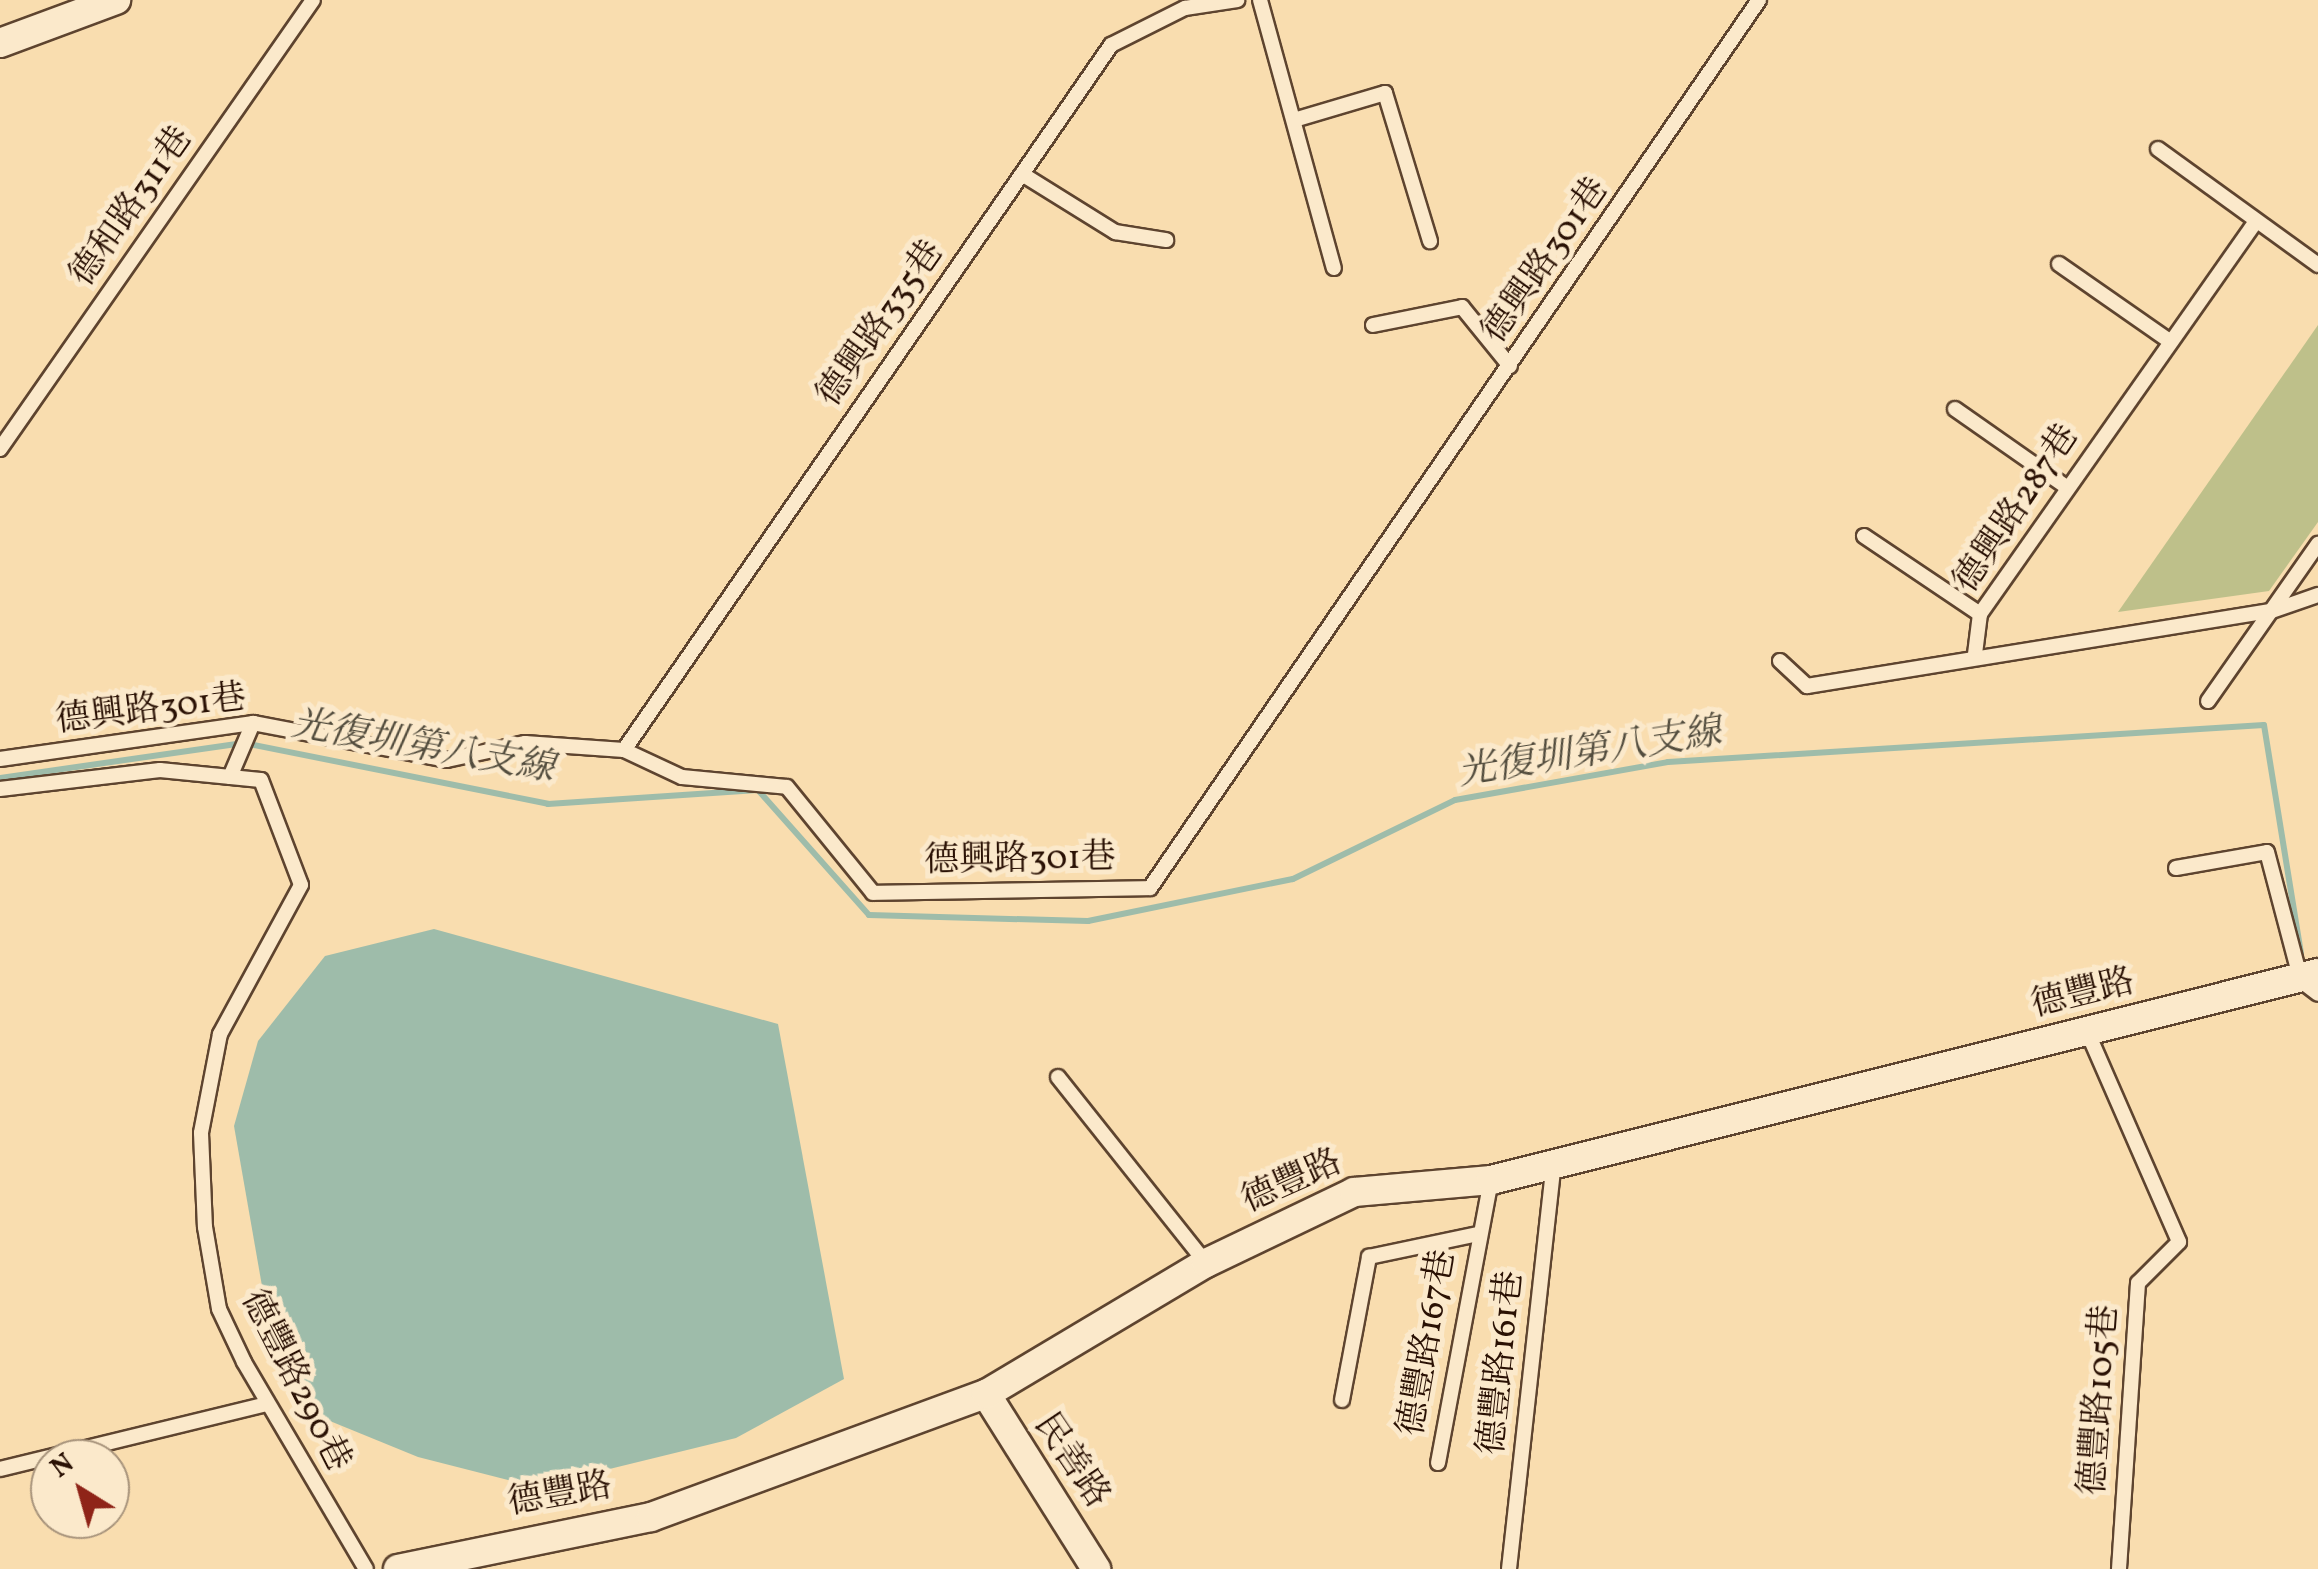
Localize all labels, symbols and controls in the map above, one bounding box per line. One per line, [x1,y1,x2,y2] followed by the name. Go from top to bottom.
[62,119,202,295] street label: 德和路311巷
[1474,170,1618,352] street label: 德興路301巷
[809,233,953,415] street label: 德興路335巷
[1945,417,2089,601] street label: 德興路287巷
[53,677,249,743] street label: 德興路301巷
[288,702,558,794] water label: 光復圳第八支線
[1455,711,1725,797] water label: 光復圳第八支線
[924,837,1116,883] street label: 德興路301巷
[2027,961,2139,1027] street label: 德豐路
[1235,1141,1349,1223] street label: 德豐路
[1391,1247,1465,1439] street label: 德豐路167巷
[1471,1269,1533,1457] street label: 德豐路161巷
[231,1283,359,1479] street label: 德豐路290巷
[2072,1303,2128,1497] street label: 德豐路105巷
[1024,1406,1118,1516] street label: 民善路
[30,1439,130,1539] north arrow
[43,1445,83,1488] text: N
[505,1465,615,1525] street label: 德豐路

